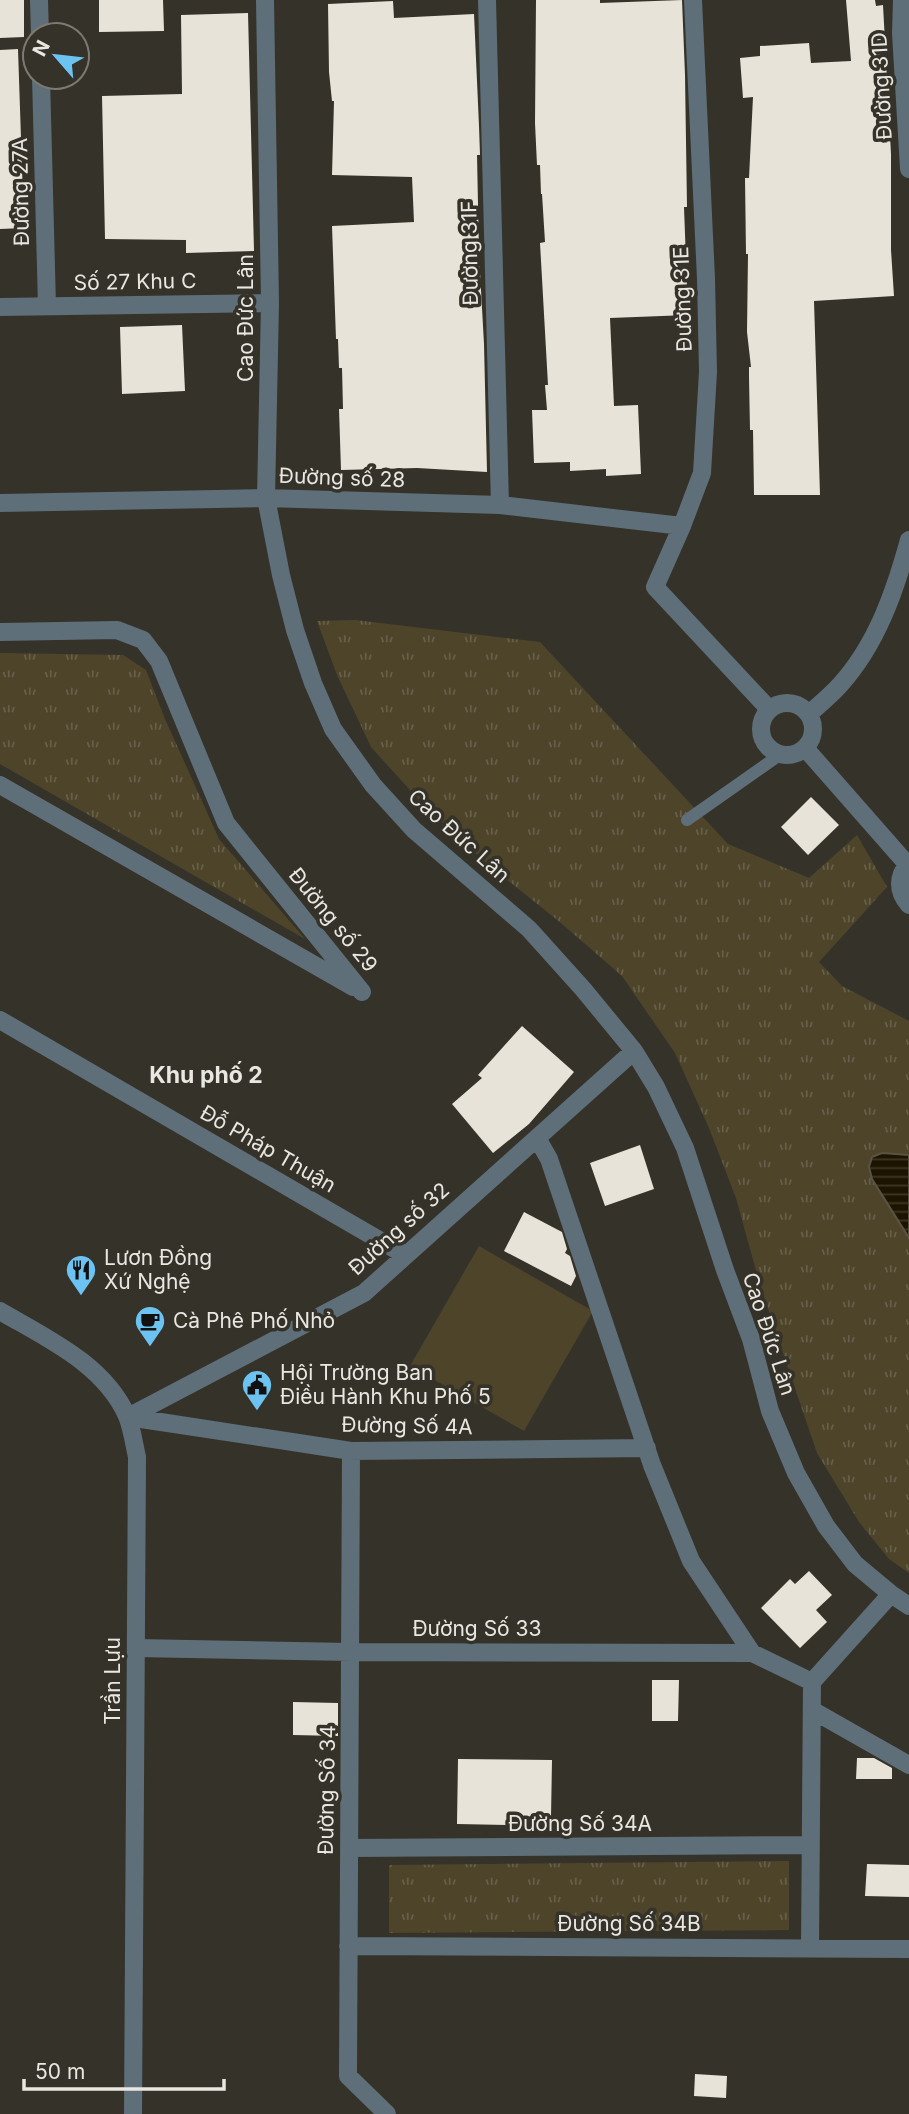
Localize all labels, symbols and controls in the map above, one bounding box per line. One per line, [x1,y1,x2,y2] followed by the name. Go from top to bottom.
[21,21,91,91] north arrow
[866,32,897,141] street label: Đường 31D
[28,36,55,60] text: N
[7,138,34,246] street label: Đường 27A
[456,200,483,306] street label: Đường 31F
[668,246,697,352] street label: Đường 31E
[233,254,258,382] street label: Cao Đức Lân
[73,268,197,295] street label: Số 27 Khu C
[278,463,406,492] street label: Đường số 28
[403,784,515,888] street label: Cao Đức Lân
[284,863,383,977] street label: Đường số 29
[149,1061,263,1089] district label: Khu phố 2
[196,1100,341,1198] street label: Đỗ Pháp Thuận
[343,1177,454,1280] street label: Đường số 32
[104,1245,212,1294] place label: Lươn Đồng Xứ Nghệ
[64,1253,98,1297] restaurant icon: Lươn Đồng Xứ Nghệ
[738,1269,801,1398] street label: Cao Đức Lân
[133,1304,167,1348] cafe icon: Cà Phê Phố Nhỏ
[173,1308,335,1333] place label: Cà Phê Phố Nhỏ
[280,1360,491,1409] place label: Hội Trường Ban Điều Hành Khu Phố 5
[240,1368,274,1412] public building icon: Hội Trường Ban Điều Hành Khu Phố 5
[341,1412,473,1439] street label: Đường Số 4A
[412,1616,542,1641] street label: Đường Số 33
[100,1637,125,1725] street label: Trần Lựu
[313,1725,340,1855] street label: Đường Số 34
[508,1811,652,1836] street label: Đường Số 34A
[557,1911,701,1936] street label: Đường Số 34B
[24,2048,224,2092] scale bar
[35,2059,85,2084] text: 50 m

